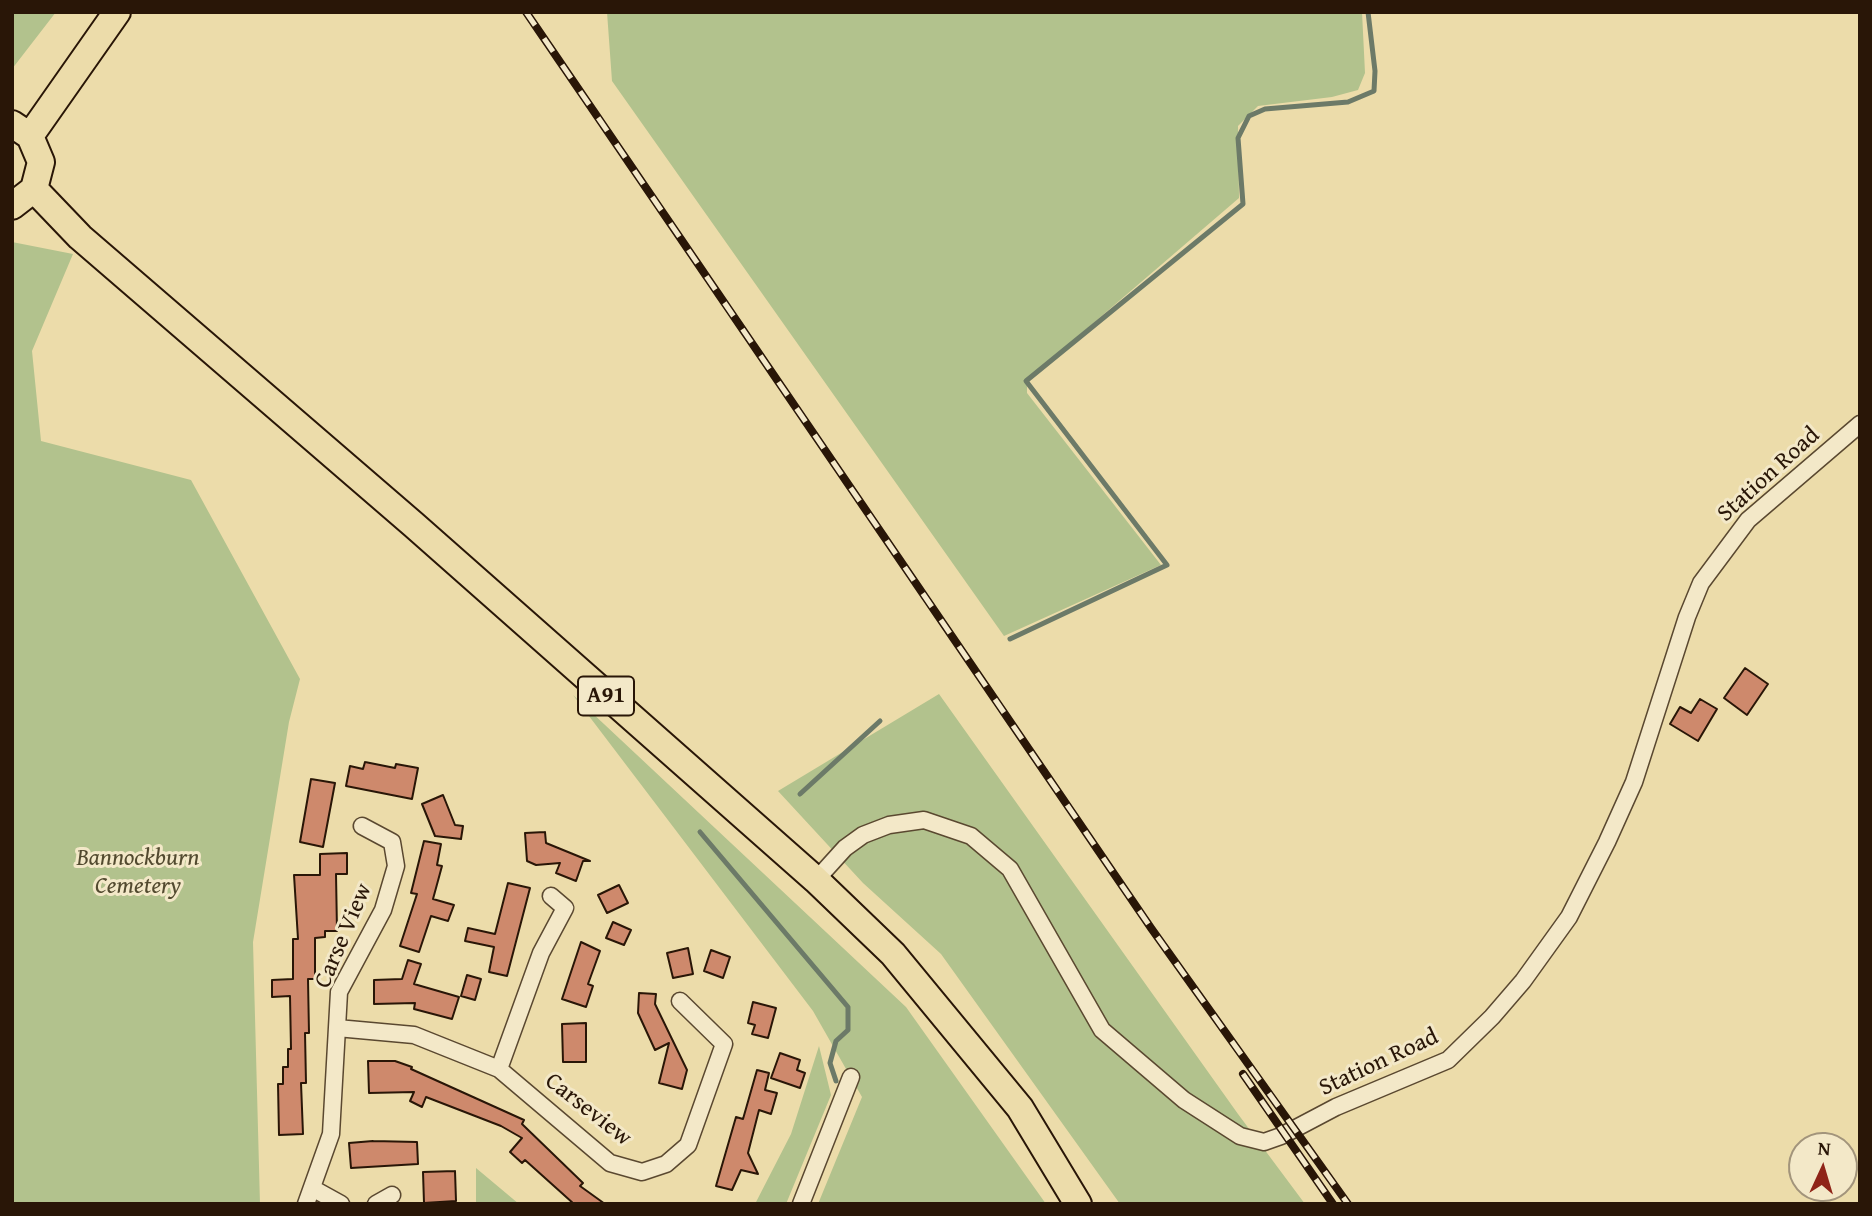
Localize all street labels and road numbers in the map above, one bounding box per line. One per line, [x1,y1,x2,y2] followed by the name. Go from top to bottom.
[1712,421,1826,529] street label: Station Road
[578,676,634,716] road number: A91
[309,879,379,993] street label: Carse View
[1315,1023,1443,1103] street label: Station Road
[539,1067,637,1153] street label: Carseview

